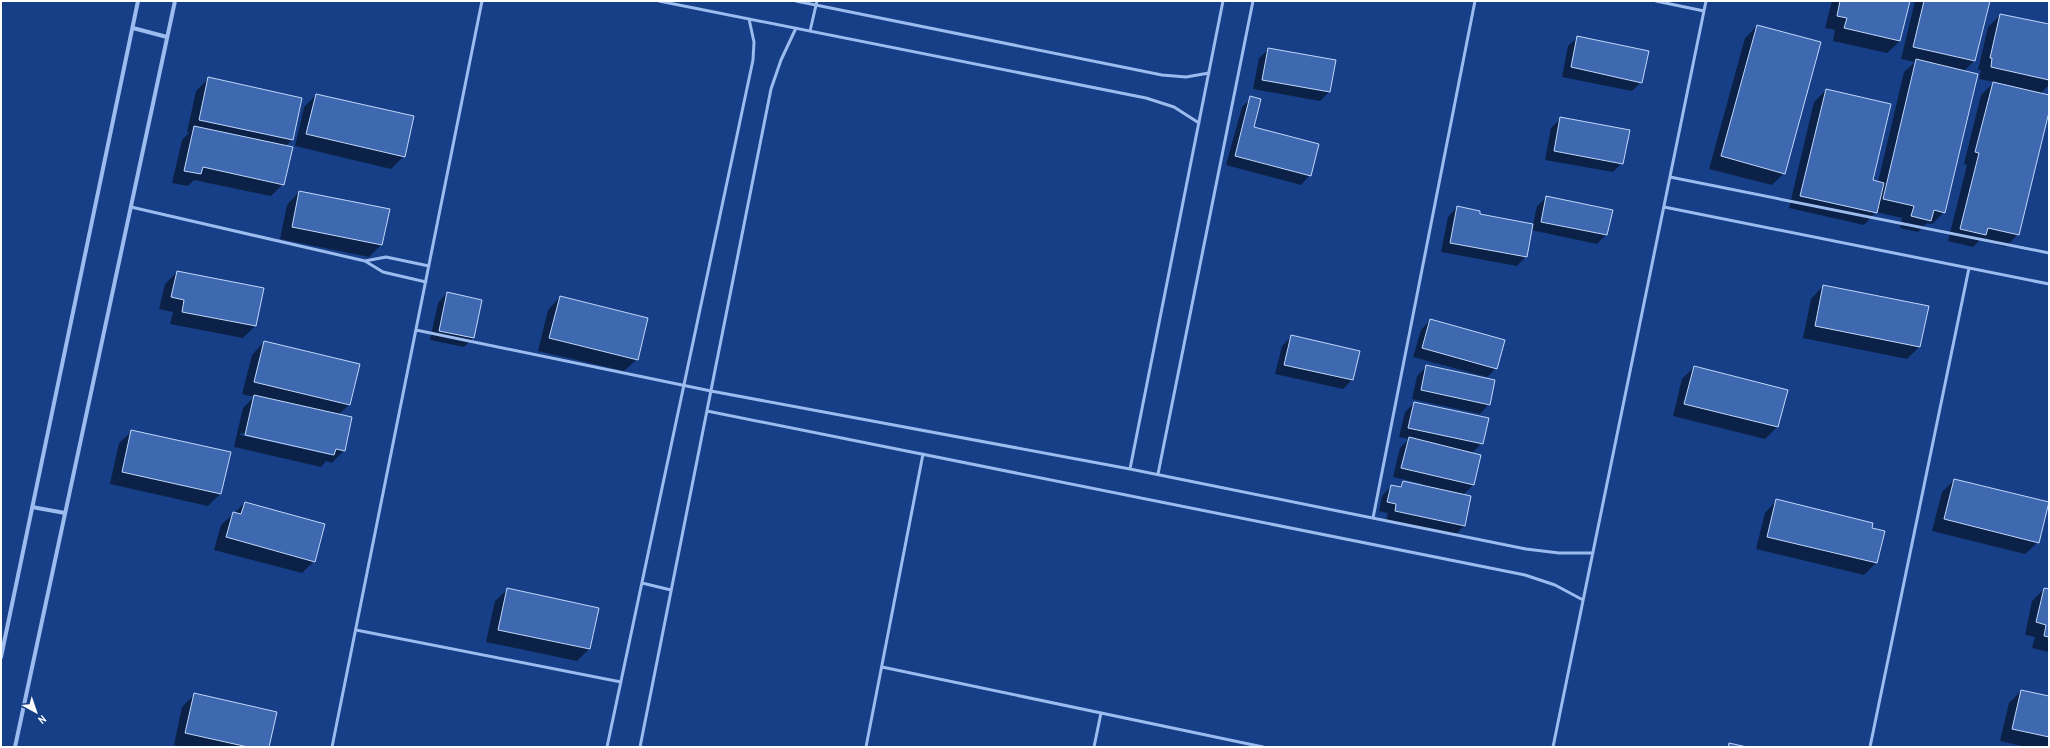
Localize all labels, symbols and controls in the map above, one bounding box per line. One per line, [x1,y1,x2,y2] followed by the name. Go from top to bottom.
[16,692,56,732] north arrow
[35,712,49,727] text: N

